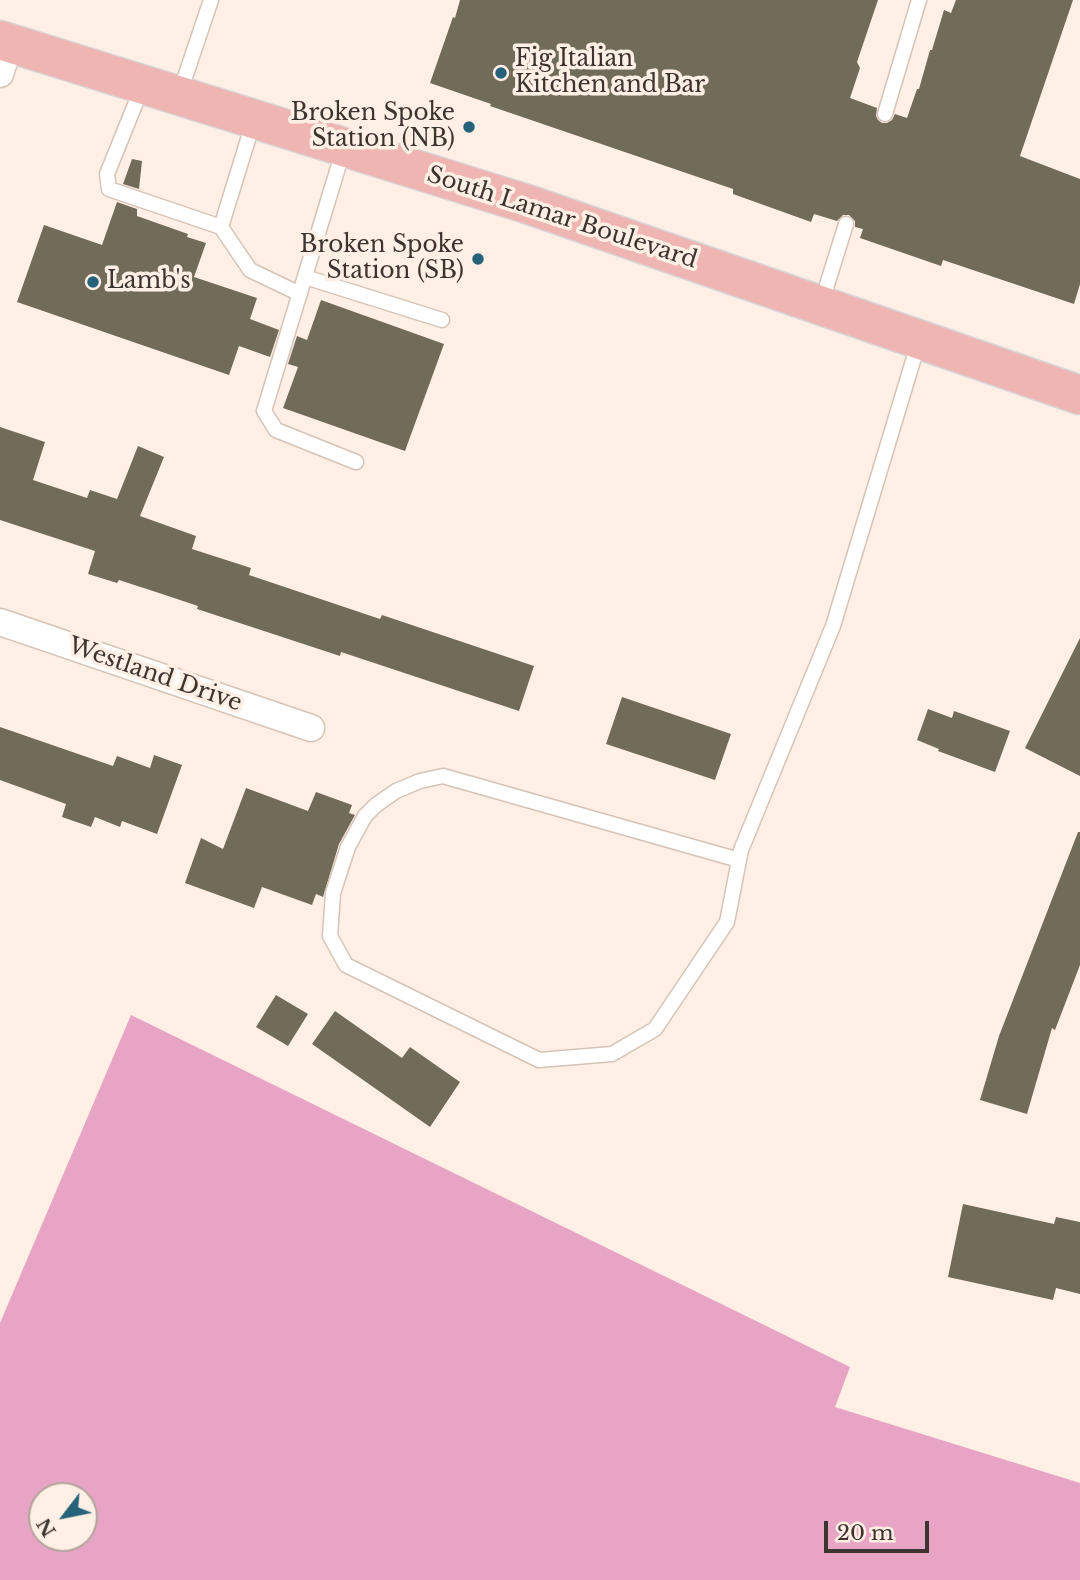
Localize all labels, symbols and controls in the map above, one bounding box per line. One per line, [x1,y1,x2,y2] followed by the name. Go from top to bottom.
[515,46,705,100] place label: Fig Italian Kitchen and Bar
[493,65,509,81] marker: Fig Italian Kitchen and Bar
[291,100,455,154] place label: Broken Spoke Station (NB)
[461,119,477,135] marker: Broken Spoke Station (NB)
[424,161,700,275] street label: South Lamar Boulevard
[300,232,464,286] place label: Broken Spoke Station (SB)
[470,251,486,267] marker: Broken Spoke Station (SB)
[107,268,191,296] place label: Lamb's
[85,274,101,290] marker: Lamb's
[65,632,245,718] street label: Westland Drive
[28,1482,98,1552] north arrow
[828,1506,933,1550] scale bar
[32,1514,61,1541] text: N
[837,1520,894,1546] text: 20 m

